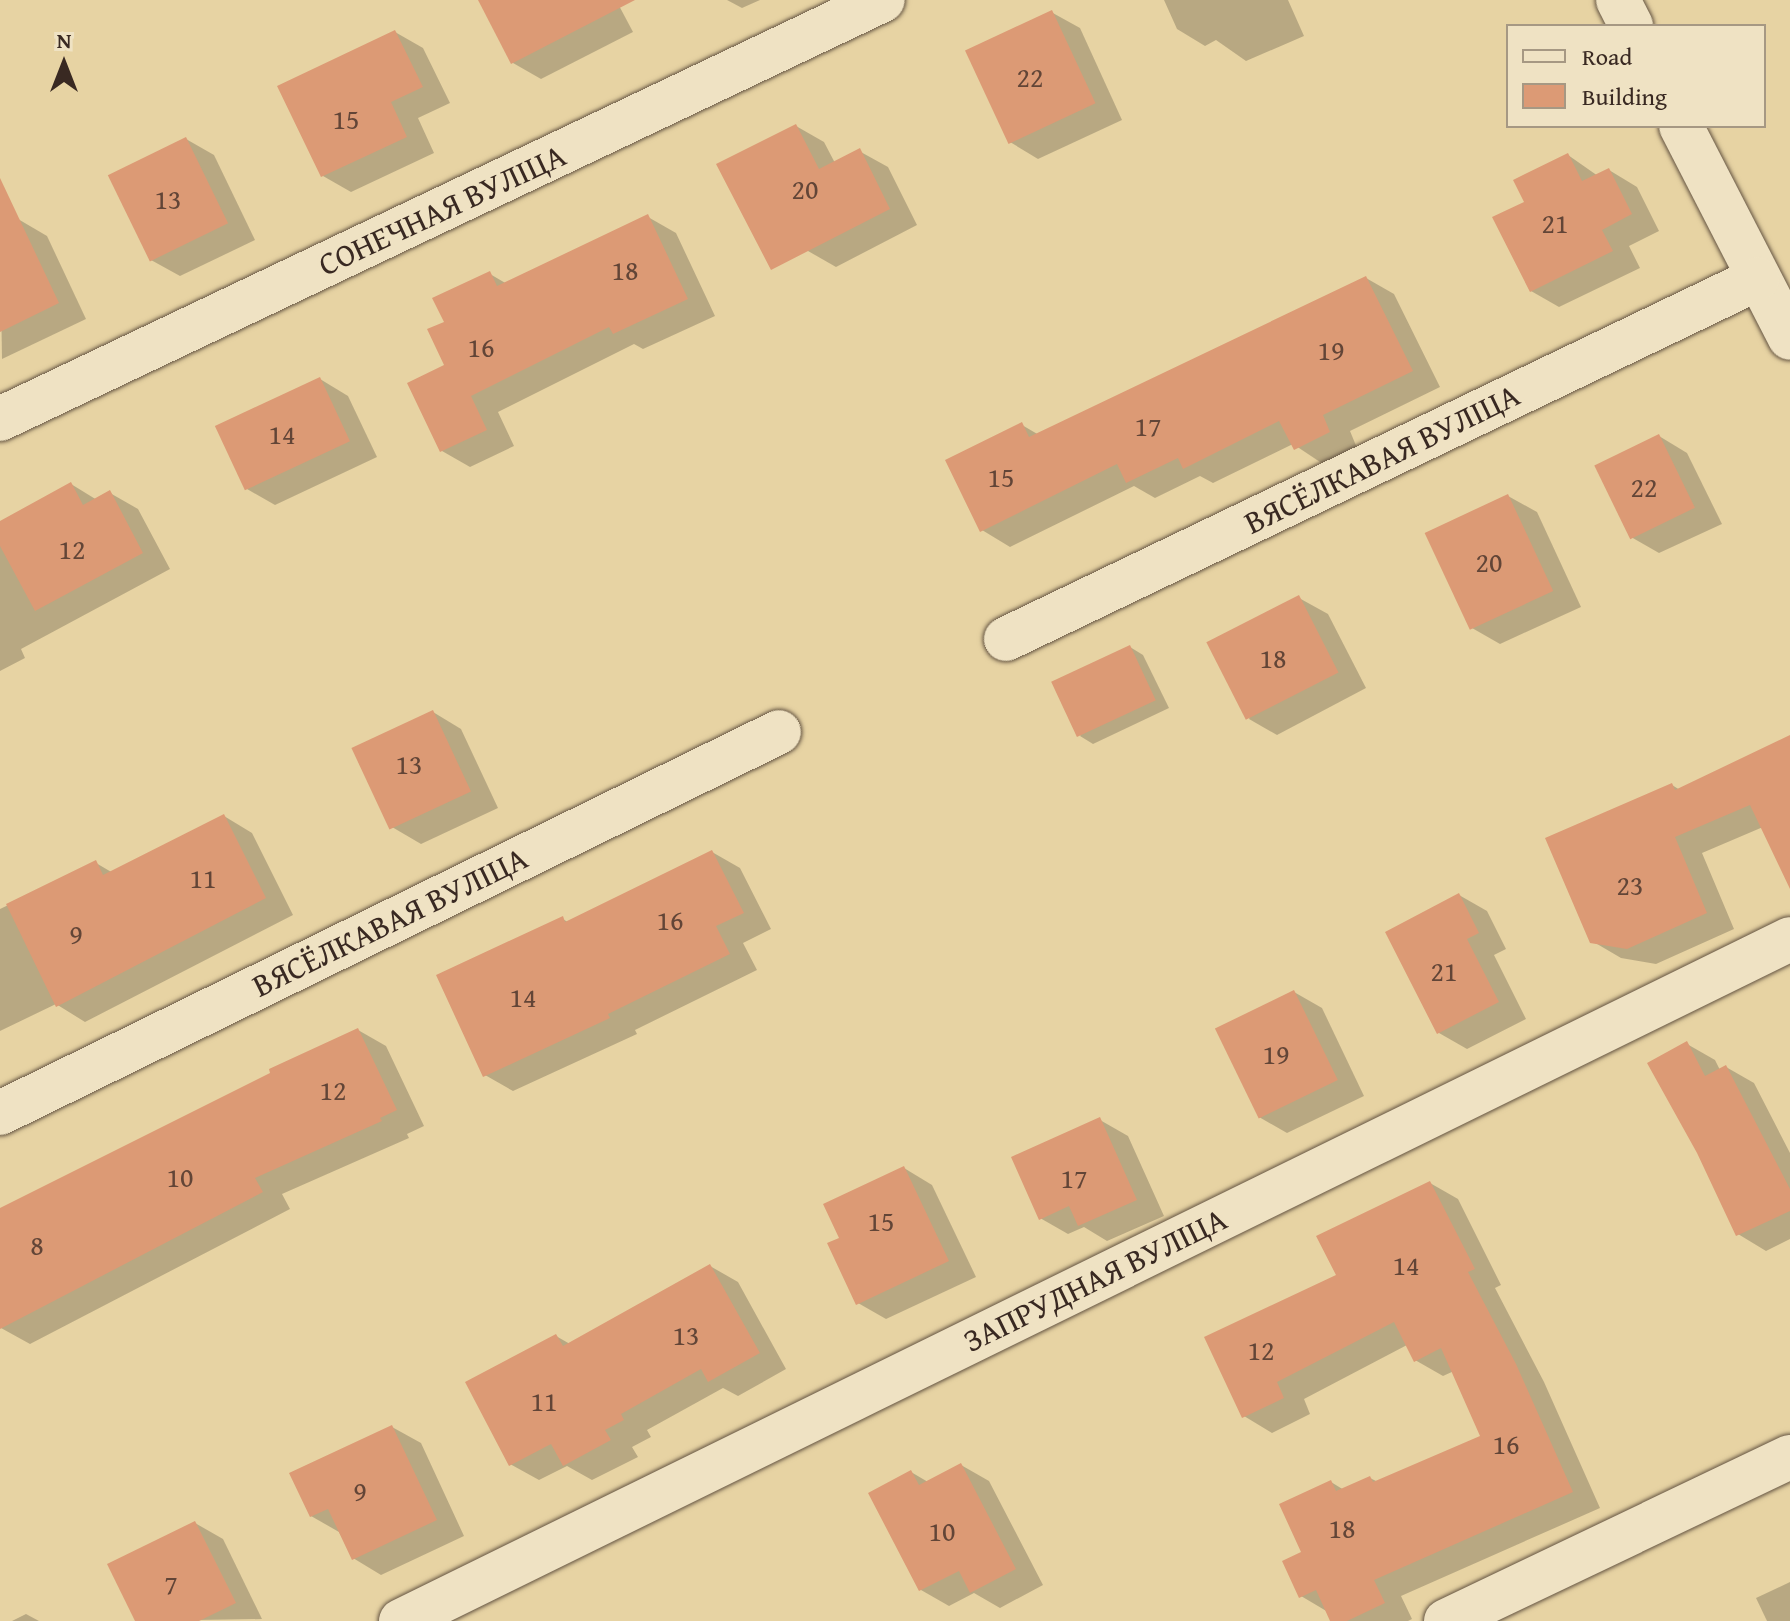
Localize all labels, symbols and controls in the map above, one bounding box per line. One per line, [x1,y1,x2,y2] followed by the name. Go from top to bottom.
[24,24,104,104] north arrow
[57,24,71,56] text: N
[1506,24,1766,128] legend
[1582,39,1632,74] text: Road
[1017,60,1043,94] house number: 22
[1582,79,1667,114] text: Building
[333,102,359,136] house number: 15
[312,136,572,284] street label: СОНЕЧНАЯ ВУЛІЦА
[792,172,818,206] house number: 20
[155,182,181,216] house number: 13
[1542,206,1568,240] house number: 21
[612,253,638,287] house number: 18
[468,330,494,364] house number: 16
[1318,333,1344,367] house number: 19
[1238,376,1526,542] street label: ВЯСЁЛКАВАЯ ВУЛІЦА
[1135,409,1161,443] house number: 17
[269,417,295,451] house number: 14
[988,460,1014,494] house number: 15
[1631,470,1657,504] house number: 22
[59,532,85,566] house number: 12
[1476,545,1502,579] house number: 20
[1260,641,1286,675] house number: 18
[396,747,422,781] house number: 13
[246,839,534,1005] street label: ВЯСЁЛКАВАЯ ВУЛІЦА
[190,861,216,895] house number: 11
[1617,868,1643,902] house number: 23
[657,903,683,937] house number: 16
[69,917,83,951] house number: 9
[1431,954,1457,988] house number: 21
[510,980,536,1014] house number: 14
[1263,1037,1289,1071] house number: 19
[320,1073,346,1107] house number: 12
[167,1160,193,1194] house number: 10
[1061,1161,1087,1195] house number: 17
[957,1200,1233,1360] street label: ЗАПРУДНАЯ ВУЛІЦА
[868,1204,894,1238] house number: 15
[30,1228,44,1262] house number: 8
[1393,1248,1419,1282] house number: 14
[673,1318,699,1352] house number: 13
[1248,1333,1274,1367] house number: 12
[531,1384,557,1418] house number: 11
[1493,1427,1519,1461] house number: 16
[353,1474,367,1508] house number: 9
[1329,1511,1355,1545] house number: 18
[929,1514,955,1548] house number: 10
[164,1567,178,1601] house number: 7

